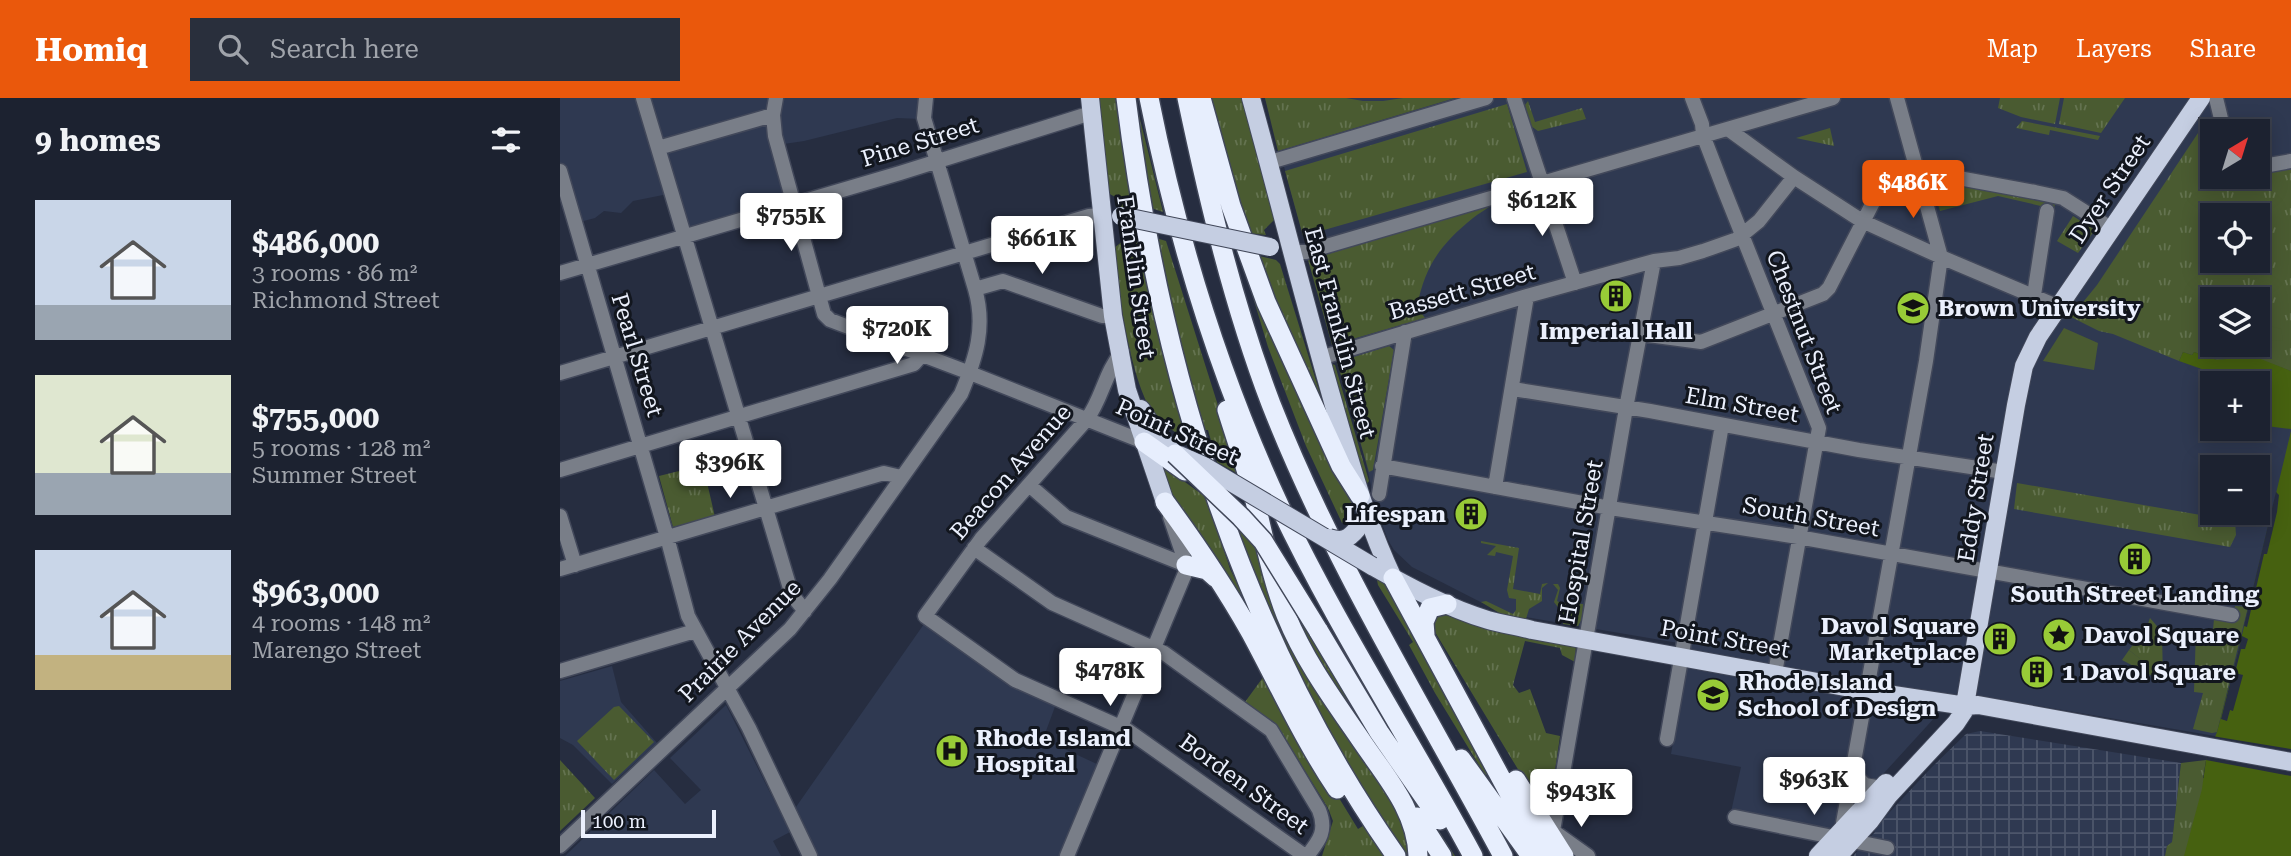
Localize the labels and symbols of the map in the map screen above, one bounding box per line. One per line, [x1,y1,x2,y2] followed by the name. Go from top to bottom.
[858,111,982,173] street label: Pine Street
[2200,119,2270,189] north arrow
[2064,129,2156,248] street label: Dyer Street
[1864,160,1962,220] pin: $486K
[1493,178,1591,238] pin: $612K
[742,194,840,253] pin: $755K
[1111,194,1161,361] street label: Franklin Street
[993,216,1091,276] pin: $661K
[1299,224,1381,442] street label: East Franklin Street
[1760,246,1848,418] street label: Chestnut Street
[1386,258,1539,326] street label: Bassett Street
[1597,277,1635,315] building icon: Imperial Hall
[1894,289,1932,327] school or university icon: Brown University
[605,290,669,420] street label: Pearl Street
[1938,295,2141,322] place label: Brown University
[848,306,946,366] pin: $720K
[1540,318,1693,345] place label: Imperial Hall
[1683,382,1801,428] street label: Elm Street
[1112,393,1243,471] street label: Point Street
[945,399,1077,545] street label: Beacon Avenue
[1953,431,2000,564] street label: Eddy Street
[681,440,779,500] pin: $396K
[1553,457,1609,626] street label: Hospital Street
[1741,492,1882,542] street label: South Street
[1452,495,1490,533] building icon: Lifespan
[1345,501,1447,528] place label: Lifespan
[2116,540,2154,578] building icon: South Street Landing
[673,574,807,708] street label: Prairie Avenue
[2011,581,2260,608] place label: South Street Landing
[1821,613,1976,666] place label: Davol Square Marketplace
[1658,614,1792,664] street label: Point Street
[2040,616,2078,654] place icon: Davol Square
[1981,620,2019,658] building icon: Davol Square Marketplace
[2084,622,2239,649] place label: Davol Square
[1061,648,1159,708] pin: $478K
[2018,653,2056,691] building icon: 1 Davol Square
[2062,659,2236,686] place label: 1 Davol Square
[1738,669,1937,722] place label: Rhode Island School of Design
[1694,676,1732,714] school or university icon: Rhode Island School of Design
[976,725,1131,778] place label: Rhode Island Hospital
[1174,728,1314,840] street label: Borden Street
[933,732,971,770] hospital icon: Rhode Island Hospital
[1765,758,1863,817] pin: $963K
[1532,770,1630,829] pin: $943K
[581,807,716,839] scale bar

